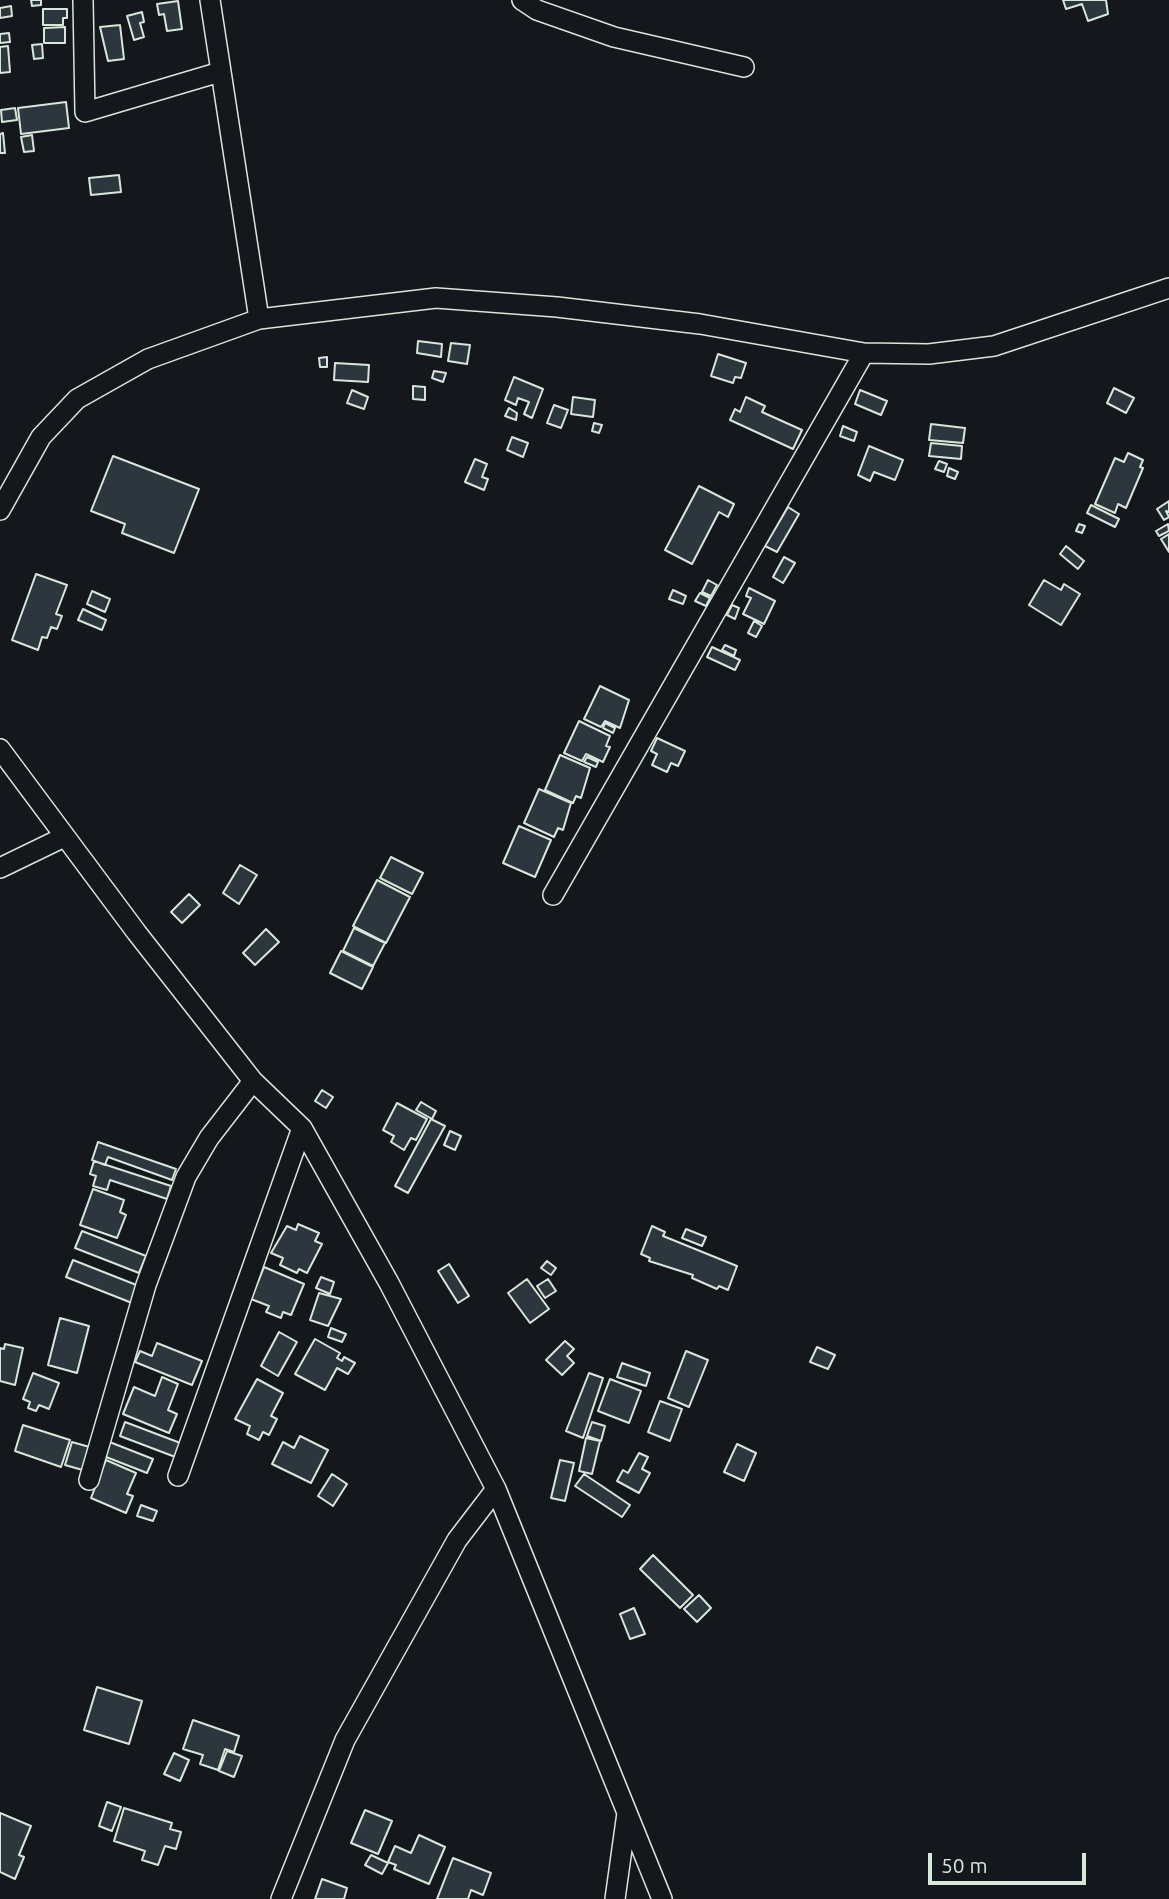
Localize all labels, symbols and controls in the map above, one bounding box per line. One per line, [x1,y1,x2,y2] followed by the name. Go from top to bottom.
[931,1840,1088,1884] scale bar
[941,1853,988,1877] text: 50 m

